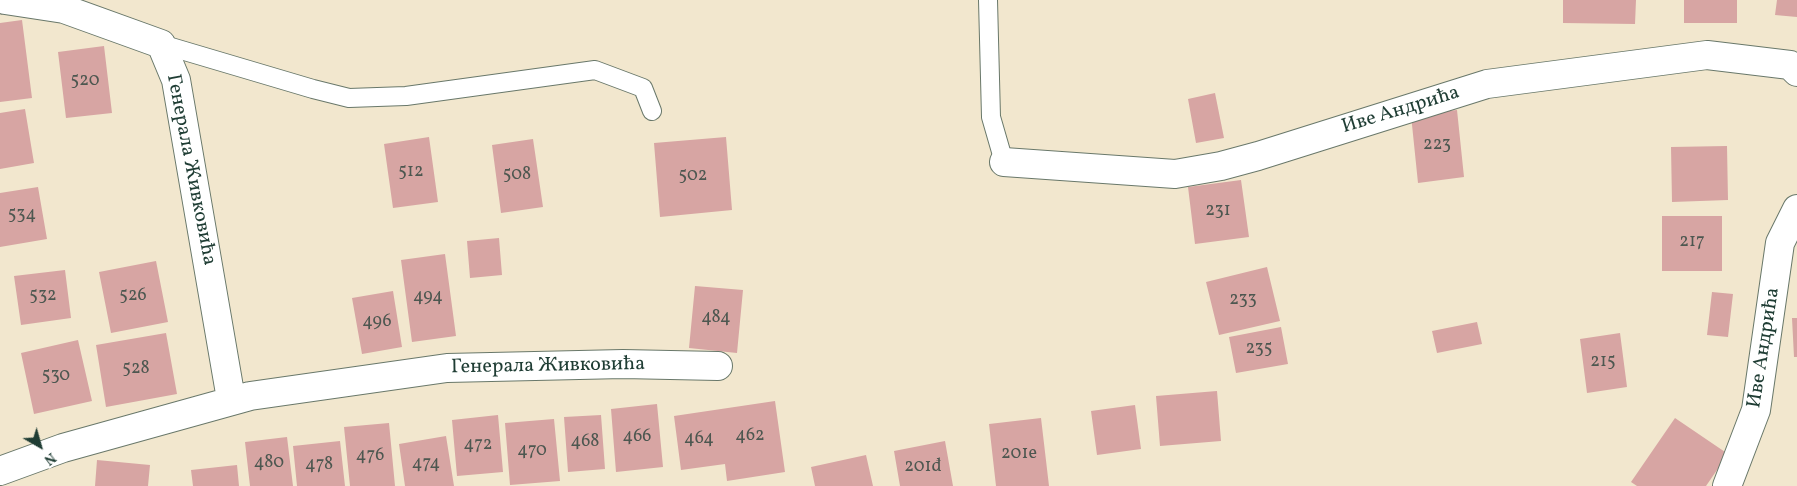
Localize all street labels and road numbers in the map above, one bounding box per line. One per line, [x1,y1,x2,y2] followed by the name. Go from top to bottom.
[160,72,220,268] street label: Генерала Живковића
[1339,82,1463,140] street label: Иве Андрића
[1744,286,1786,410] street label: Иве Андрића
[451,353,645,381] street label: Генерала Живковића

